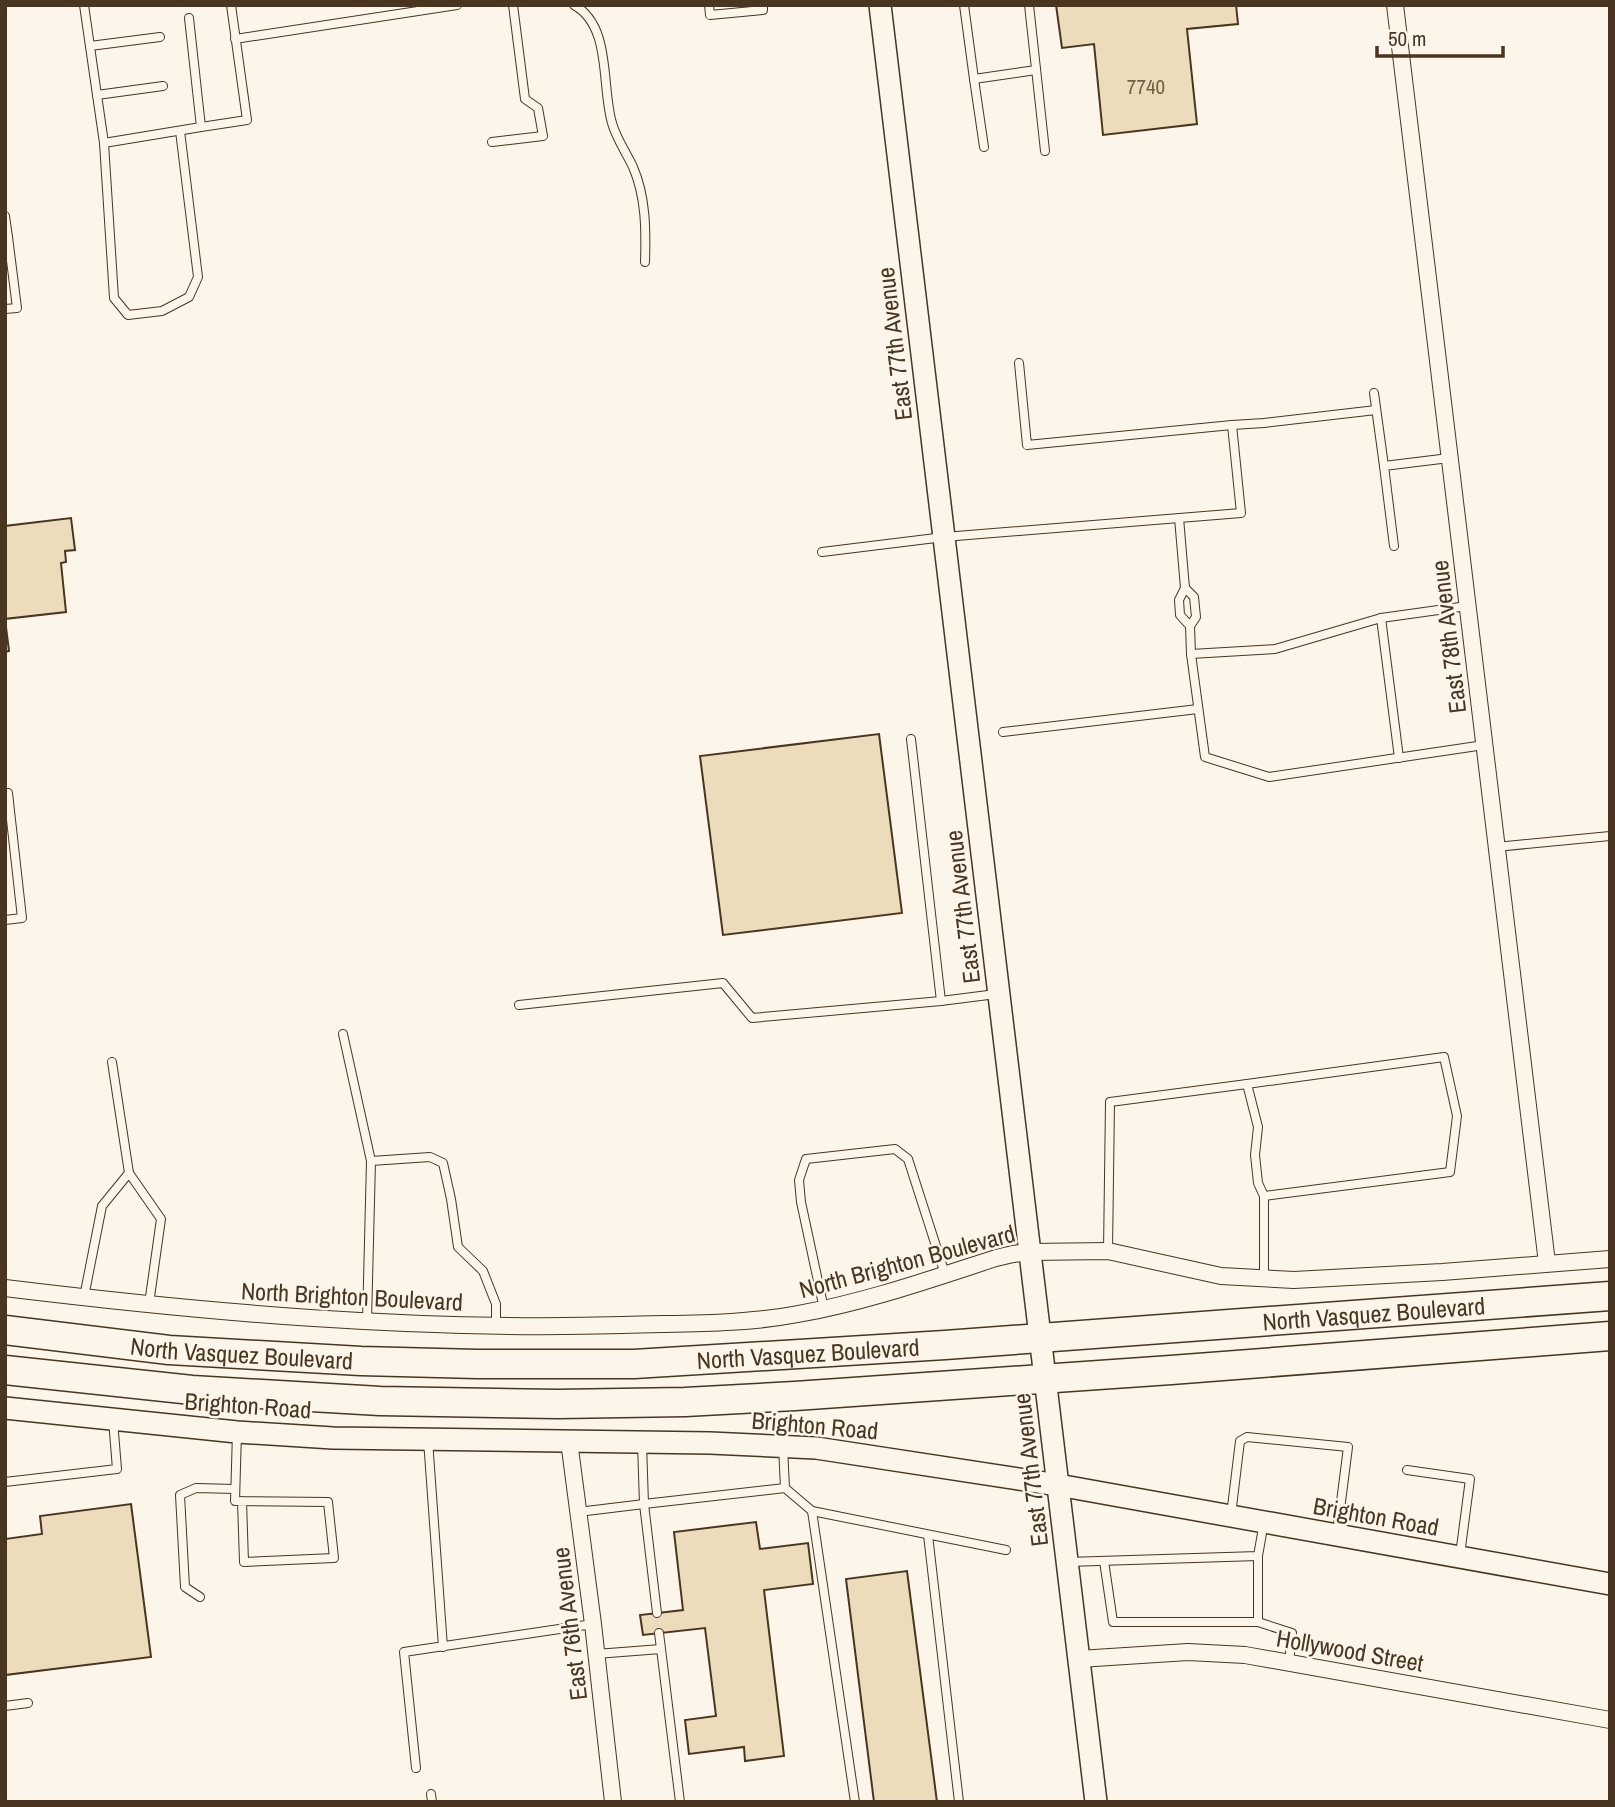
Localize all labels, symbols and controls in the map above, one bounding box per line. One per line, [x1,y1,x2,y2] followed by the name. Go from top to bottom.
[1377,14,1503,58] scale bar
[1388,24,1426,53] text: 50 m
[1127,72,1165,101] house number: 7740
[869,266,919,422] street label: East 77th Avenue
[1423,559,1473,715] street label: East 78th Avenue
[937,829,987,985] street label: East 77th Avenue
[796,1217,1018,1305] street label: North Brighton Boulevard
[240,1274,464,1318] street label: North Brighton Boulevard
[1261,1289,1486,1338] street label: North Vasquez Boulevard
[129,1329,354,1377] street label: North Vasquez Boulevard
[696,1331,920,1376] street label: North Vasquez Boulevard
[184,1385,312,1425] street label: Brighton Road
[1005,1392,1055,1548] street label: East 77th Avenue
[750,1404,880,1446] street label: Brighton Road
[1311,1489,1441,1543] street label: Brighton Road
[544,1546,594,1702] street label: East 76th Avenue
[1274,1621,1427,1679] street label: Hollywood Street

